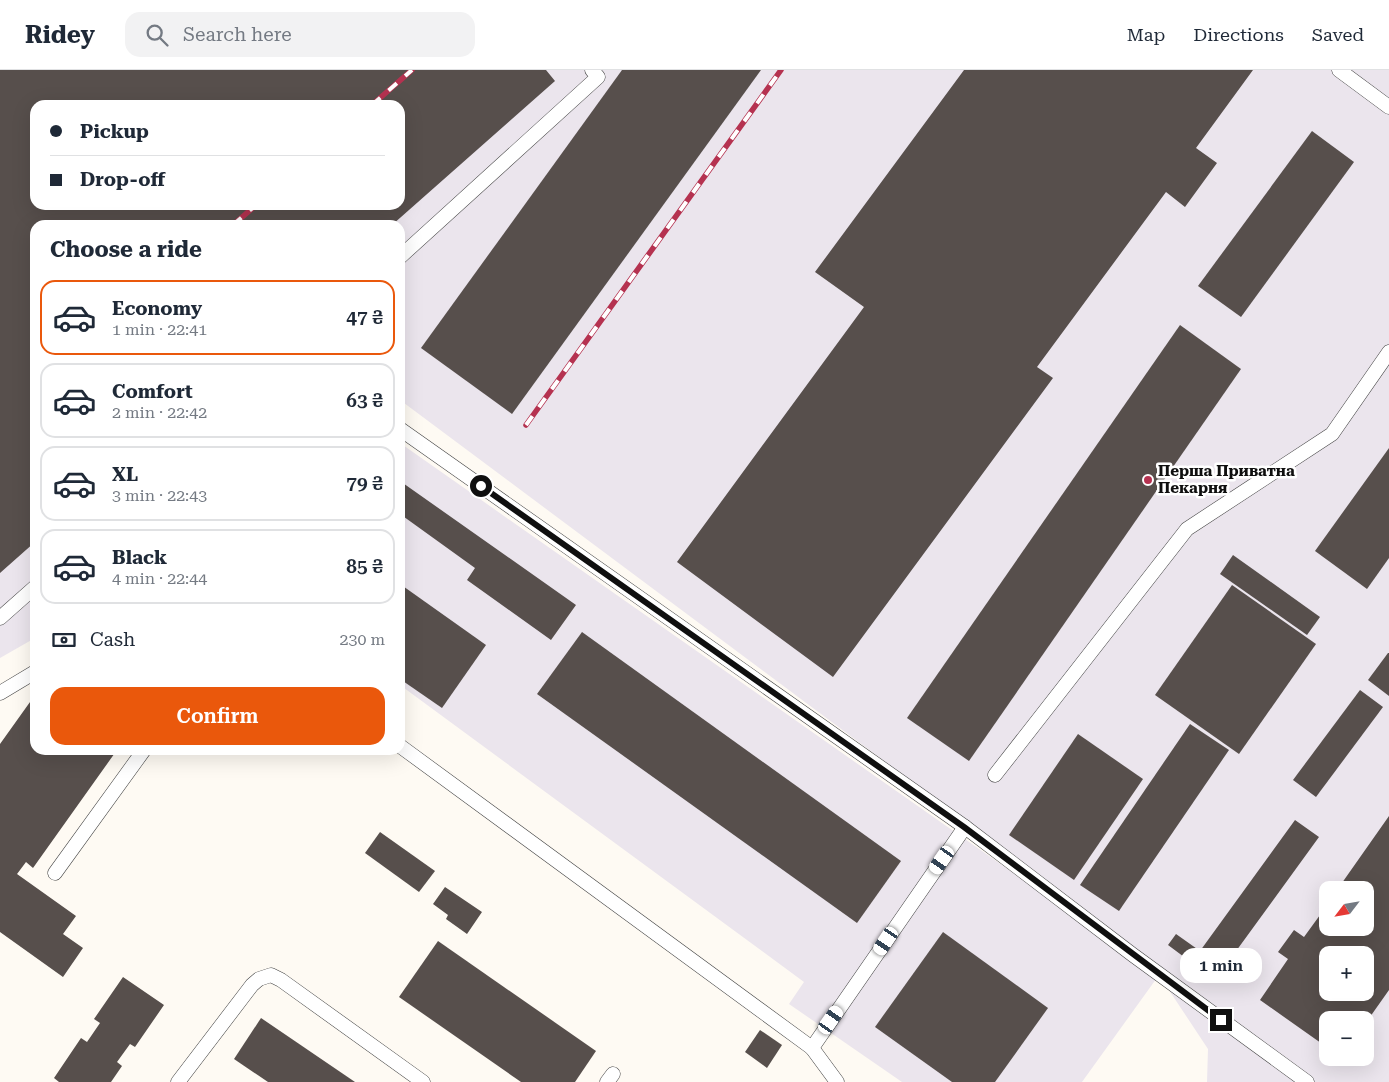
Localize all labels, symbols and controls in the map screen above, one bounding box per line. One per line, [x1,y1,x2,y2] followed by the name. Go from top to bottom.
[125,12,475,57] search box
[25,21,95,49] text: Ridey
[143,21,171,49] icon: search
[183,23,292,46] text: Search here
[1127,24,1165,45] text: Map
[1193,24,1284,45] text: Directions
[1312,24,1364,45] text: Saved
[80,120,149,143] text: Pickup
[80,168,165,191] text: Drop-off
[50,237,202,262] text: Choose a ride
[52,295,97,340] icon: car
[112,297,202,320] text: Economy
[346,306,383,329] text: 47 ₴
[112,320,207,339] text: 1 min · 22:41
[52,378,97,423] icon: car
[112,380,193,403] text: Comfort
[346,389,383,412] text: 63 ₴
[112,403,207,422] text: 2 min · 22:42
[52,461,97,506] icon: car
[1158,462,1295,497] place label: Перша Приватна Пекарня
[112,463,138,486] text: XL
[346,472,383,495] text: 79 ₴
[1142,474,1154,486] marker: Перша Приватна Пекарня
[470,475,492,497] route start
[112,486,207,505] text: 3 min · 22:43
[52,544,97,589] icon: car
[112,546,167,569] text: Black
[346,555,383,578] text: 85 ₴
[112,569,207,588] text: 4 min · 22:44
[50,626,78,654] icon: cash
[90,628,135,651] text: Cash
[339,630,385,649] text: 230 m
[50,687,385,745] button: Confirm
[927,843,956,877] car
[1319,881,1374,936] north arrow
[1319,881,1374,1066] map controls
[871,924,900,958] car
[1319,946,1374,1001] button: +
[1180,948,1262,982] callout: 1 min
[1199,956,1243,975] text: 1 min
[816,1003,845,1037] car
[1210,1009,1232,1031] route end
[1319,1011,1374,1066] button: −

